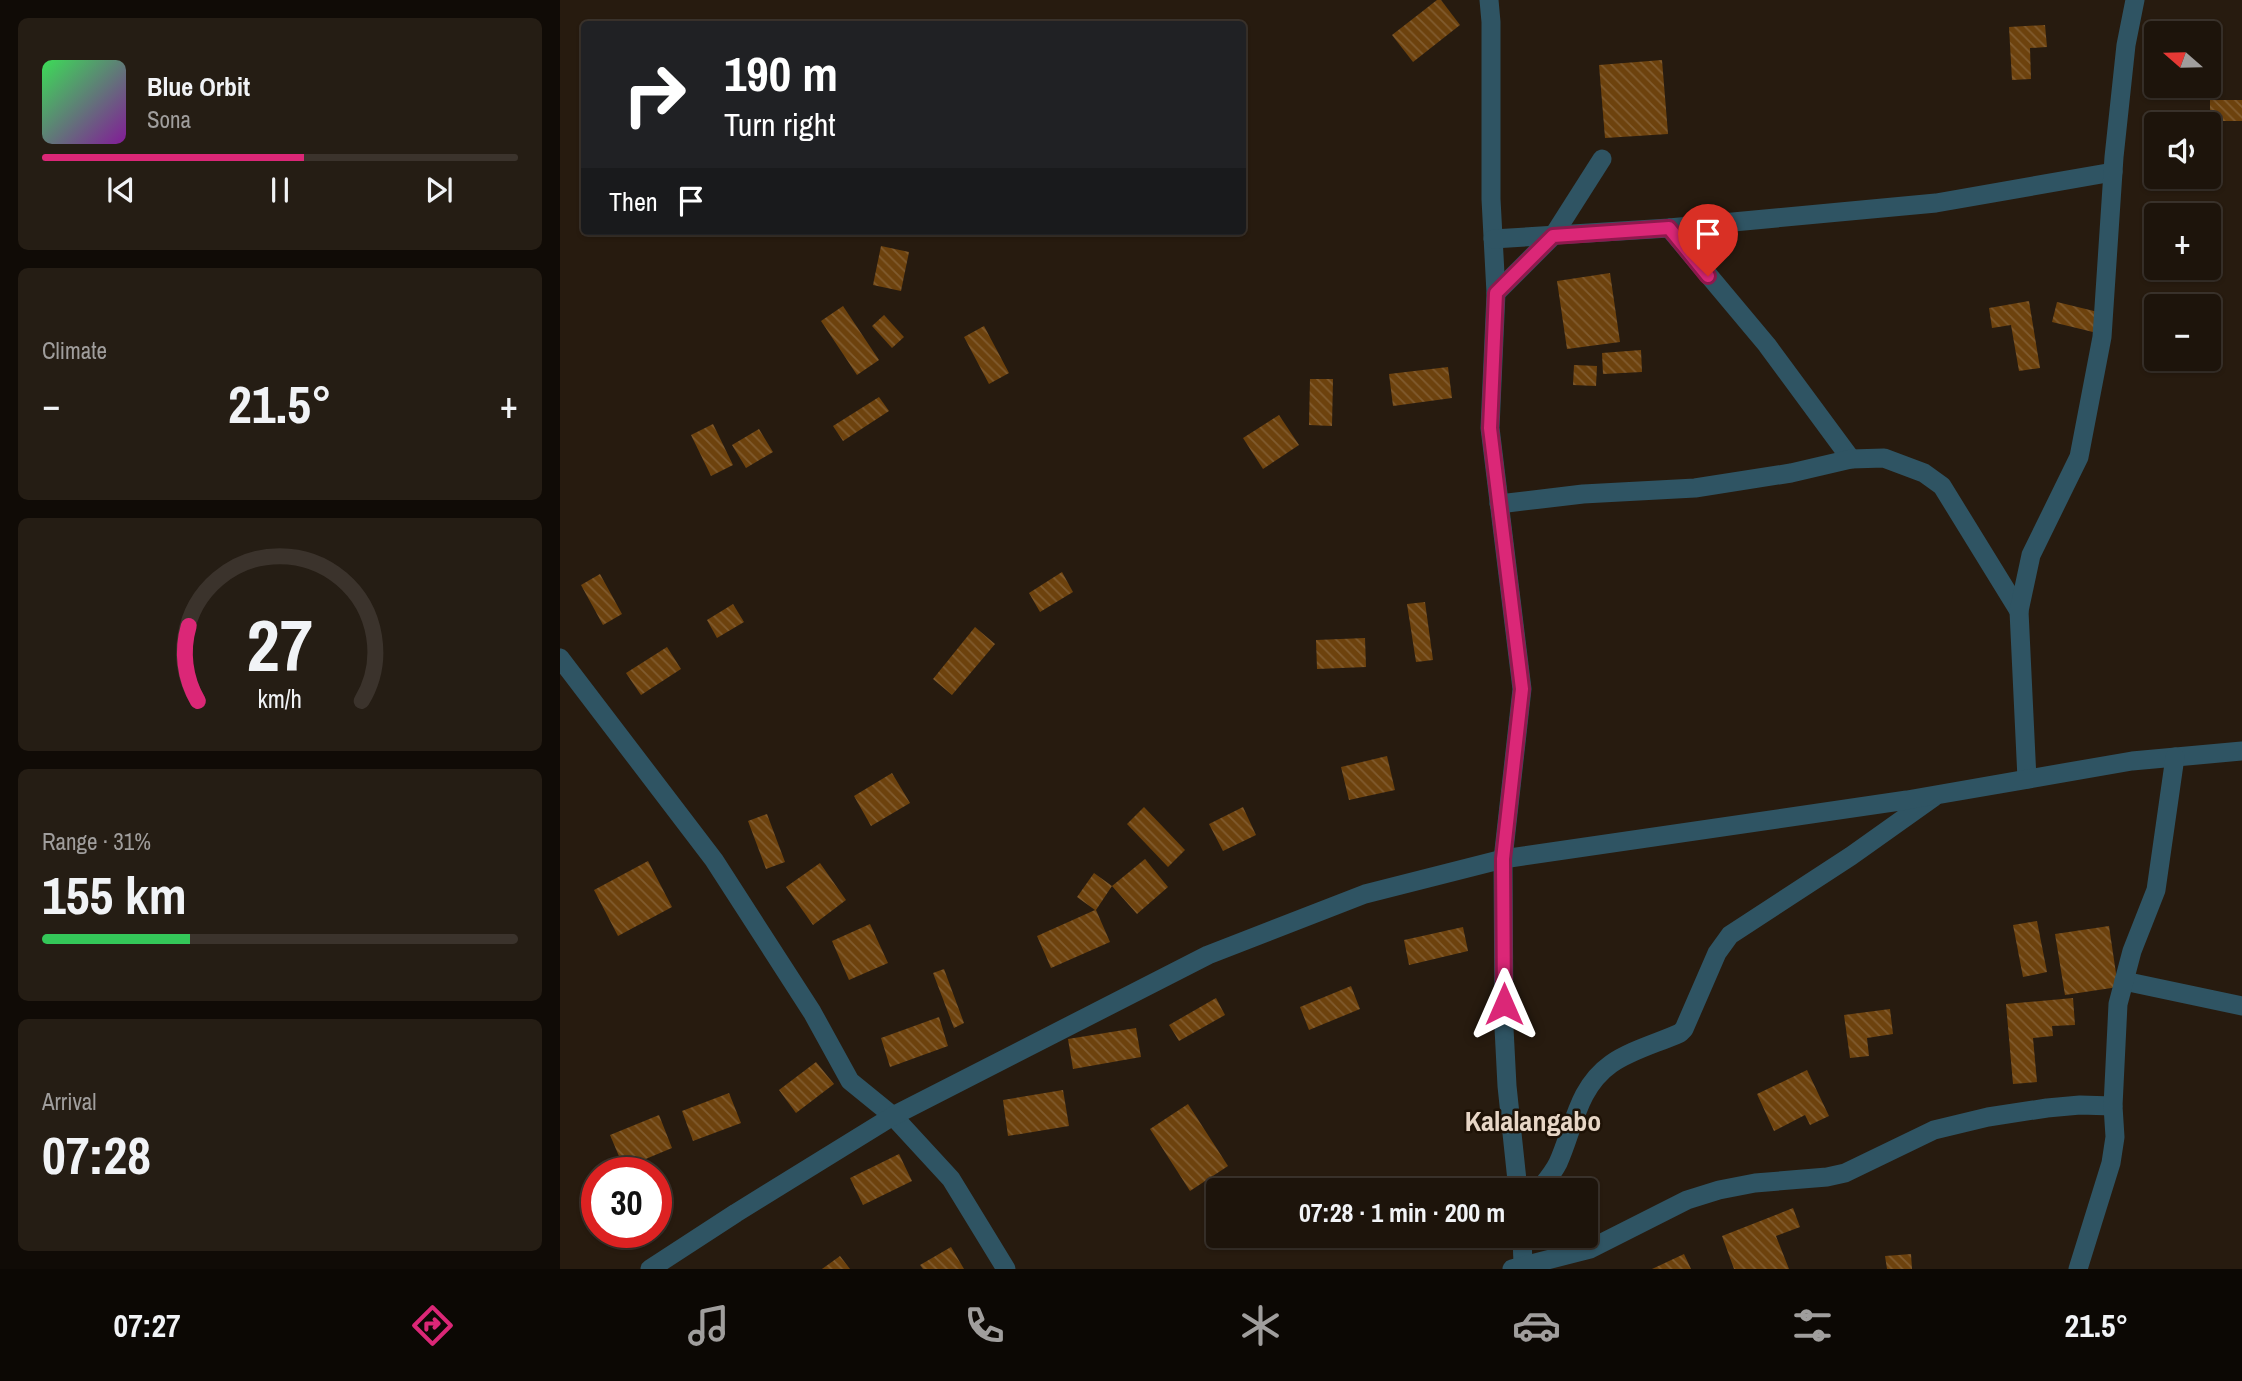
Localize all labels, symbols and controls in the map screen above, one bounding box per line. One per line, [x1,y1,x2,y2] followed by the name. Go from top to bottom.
[2144,21,2221,98] north arrow
[2144,21,2221,371] map controls
[724,40,838,106] text: 190 m
[609,49,700,140] icon: right
[147,69,250,104] text: Blue Orbit
[724,103,836,146] text: Turn right
[147,104,191,135] text: Sona
[2144,112,2221,189] button: sound
[102,171,140,209] icon: previous
[261,171,299,209] icon: pause
[420,171,458,209] icon: next
[672,182,710,220] icon: arrive
[609,184,658,219] text: Then
[2144,203,2221,280] button: +
[1678,204,1738,276] pin
[1689,215,1727,253] icon: arrive
[2144,294,2221,371] button: −
[42,335,107,366] text: Climate
[228,369,332,439] text: 21.5°
[42,379,60,430] text: −
[500,379,518,430] text: +
[247,596,313,694] text: 27
[258,681,302,715] text: km/h
[42,826,151,857] text: Range · 31%
[42,860,187,930] text: 155 km
[1467,967,1541,1041] position arrow
[42,1086,97,1117] text: Arrival
[1465,1102,1601,1140] district label: Kalalangabo
[42,1120,151,1190] text: 07:28
[581,1157,672,1248] speed limit sign: 30
[1299,1195,1505,1230] text: 07:28 · 1 min · 200 m
[408,1301,457,1350] icon: directions
[684,1301,733,1350] icon: music
[960,1301,1009,1350] icon: phone
[1236,1301,1285,1350] icon: climate
[1512,1301,1561,1350] icon: car
[1788,1301,1837,1350] icon: filters
[114,1304,181,1347] text: 07:27
[2065,1304,2128,1347] text: 21.5°

